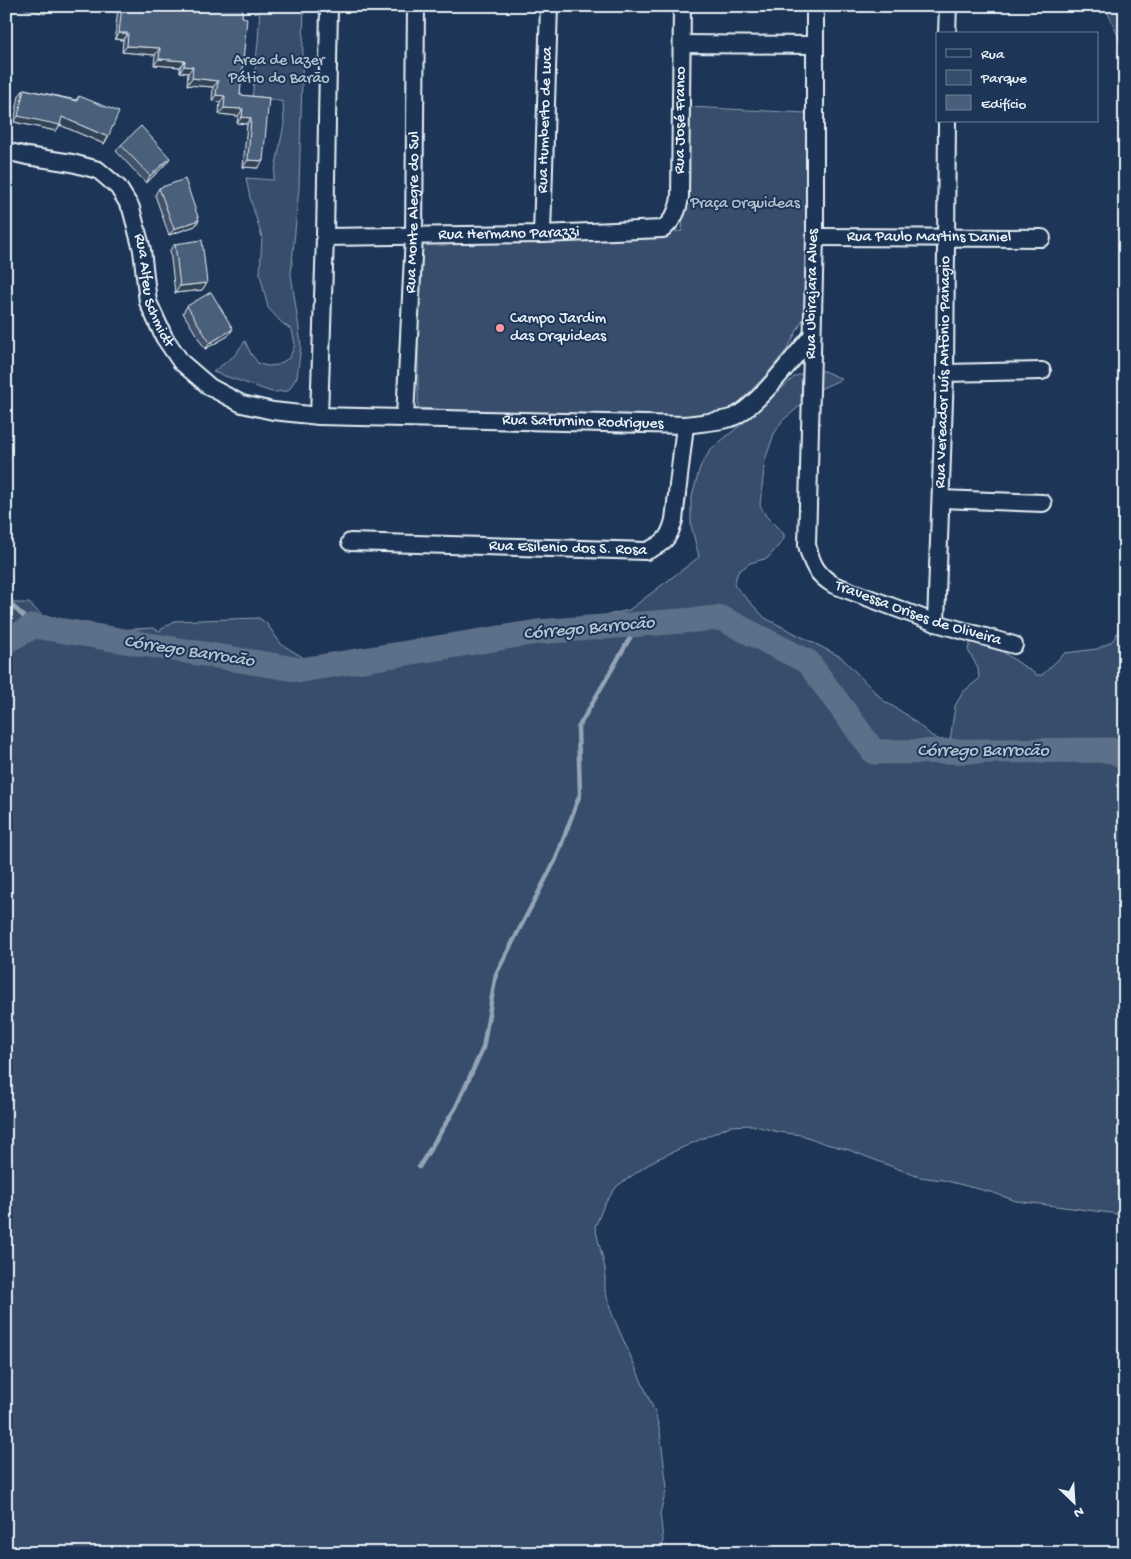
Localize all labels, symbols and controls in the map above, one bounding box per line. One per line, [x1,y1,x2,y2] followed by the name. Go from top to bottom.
[936,32,1098,122] legend
[534,45,557,194] street label: Rua Humberto de Luca
[981,46,1005,64] text: Rua
[227,52,330,89] park label: Area de lazer Pátio do Barão
[671,66,691,174] street label: Rua José Franco
[980,70,1027,88] text: Parque
[981,96,1027,114] text: Edifício
[402,131,424,294] street label: Rua Monte Alegre do Sul
[689,195,801,214] park label: Praça Orquideas
[438,223,580,245] street label: Rua Hermano Parazzi
[802,228,824,359] street label: Rua Ubirajara Alves
[847,228,1011,247] street label: Rua Paulo Martins Daniel
[129,232,179,353] street label: Rua Alfeu Schmidt
[931,256,955,489] street label: Rua Vereador Luís Antônio Panagio
[510,310,607,347] place label: Campo Jardim das Orquideas
[494,322,506,334] marker: Campo Jardim das Orquideas
[502,411,665,434] street label: Rua Saturnino Rodrigues
[489,537,648,561] street label: Rua Esilenio dos S. Rosa
[831,576,1005,651] street label: Travessa Orises de Oliveira
[522,613,656,645] water label: Córrego Barrocão
[122,631,256,673] water label: Córrego Barrocão
[917,741,1050,762] water label: Córrego Barrocão
[1048,1476,1098,1526] north arrow
[1071,1502,1086,1521] text: N

